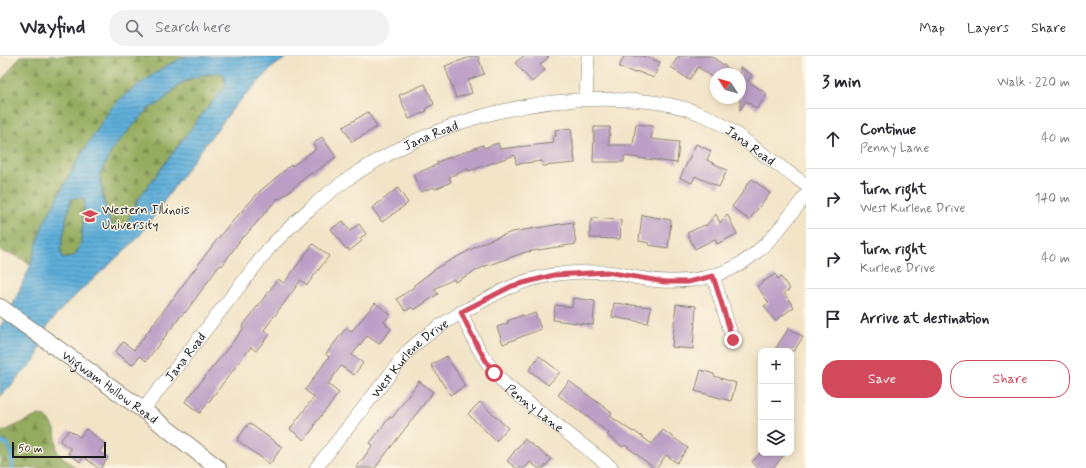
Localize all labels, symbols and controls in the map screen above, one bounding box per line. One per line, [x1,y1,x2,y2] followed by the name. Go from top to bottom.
[109,10,389,46] search box
[20,15,85,40] text: Wayfind
[123,17,145,39] icon: search
[155,18,231,38] text: Search here
[919,19,945,37] text: Map
[967,19,1009,37] text: Layers
[1031,19,1066,37] text: Share
[710,68,746,104] north arrow
[822,71,861,93] text: 3 min
[997,74,1070,91] text: Walk · 220 m
[401,117,460,155] street label: Jana Road
[860,120,916,140] text: Continue
[722,122,778,170] street label: Jana Road
[822,128,844,150] icon: ahead
[1041,130,1070,147] text: 40 m
[860,140,929,157] text: Penny Lane
[860,180,927,200] text: Turn right
[822,188,844,210] icon: right
[1035,190,1070,207] text: 140 m
[860,200,965,217] text: West Kurlene Drive
[102,202,190,234] place label: Western Illinois University
[81,207,99,225] school or university icon: Western Illinois University
[860,240,927,260] text: Turn right
[822,248,844,270] icon: right
[1041,250,1070,267] text: 40 m
[860,260,935,277] text: Kurlene Drive
[822,308,844,330] icon: arrive
[860,309,989,329] text: Arrive at destination
[368,315,452,402] street label: West Kurlene Drive
[162,329,210,385] street label: Jana Road
[724,331,742,349] route end
[58,347,161,429] street label: Wigwam Hollow Road
[758,348,794,456] map controls
[758,348,794,384] button: +
[822,360,942,398] button: Save
[950,360,1070,398] button: Share
[485,364,503,382] route start
[501,381,567,437] street label: Penny Lane
[758,384,794,420] button: −
[758,420,794,456] button: layers
[12,440,106,459] scale bar
[18,442,43,456] text: 50 m

